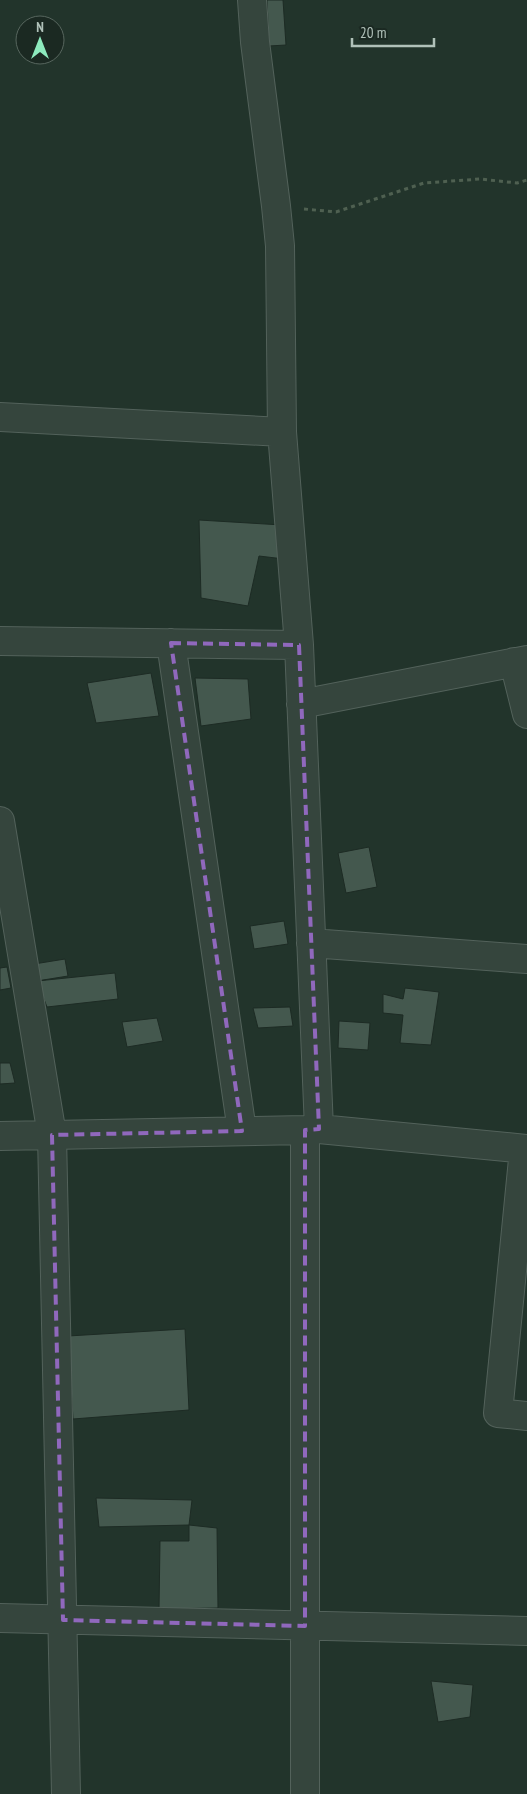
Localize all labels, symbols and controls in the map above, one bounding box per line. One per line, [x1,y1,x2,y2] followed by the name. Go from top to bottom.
[15,15,65,65] north arrow
[352,15,434,47] scale bar
[36,18,44,36] text: N
[360,23,386,42] text: 20 m

